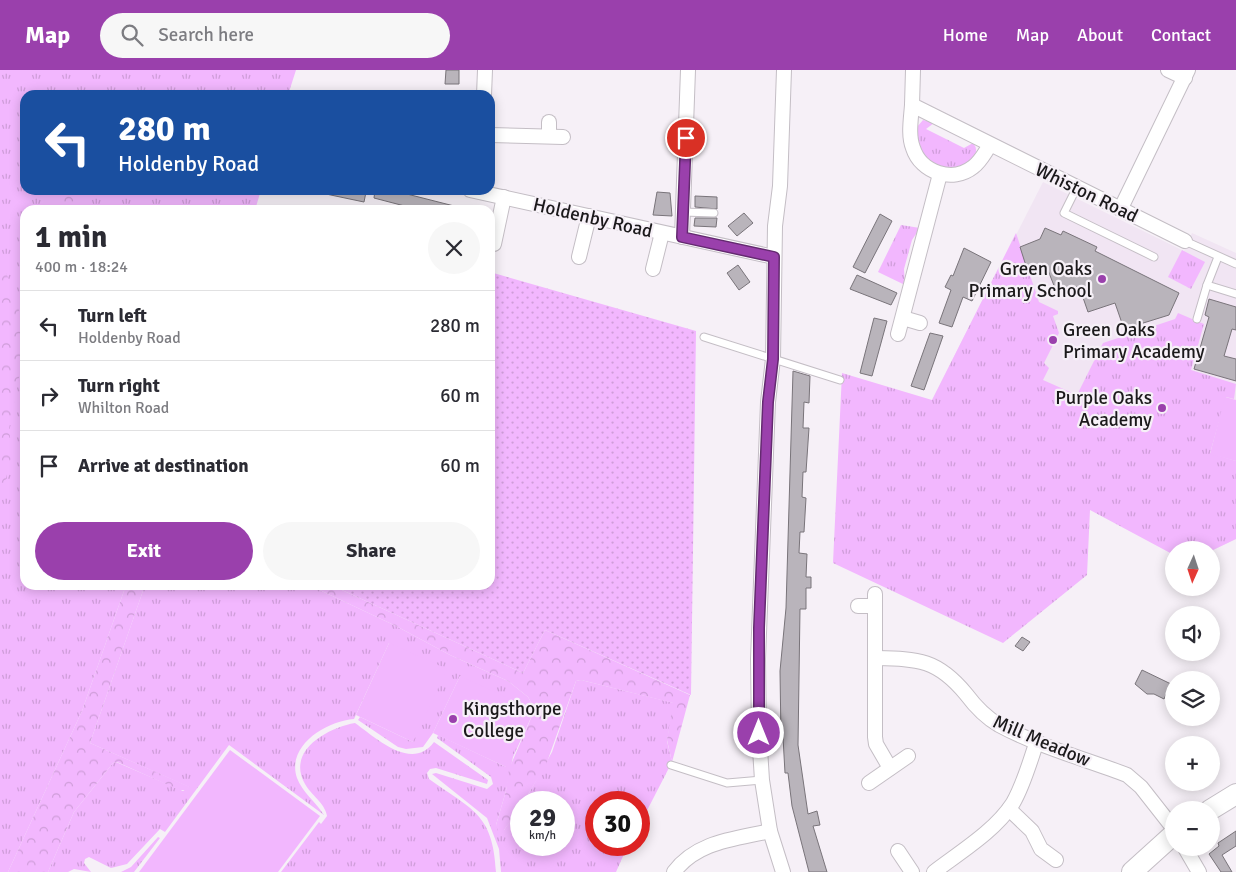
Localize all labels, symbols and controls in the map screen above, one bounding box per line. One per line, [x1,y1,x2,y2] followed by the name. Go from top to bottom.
[100,13,450,58] search box
[25,20,70,50] text: Map
[118,21,146,49] icon: search
[158,23,254,47] text: Search here
[943,24,988,46] text: Home
[1016,24,1049,46] text: Map
[1077,24,1123,46] text: About
[1151,24,1211,46] text: Contact
[118,107,211,150] text: 280 m
[35,110,100,175] icon: left
[665,117,707,159] pin
[672,124,700,152] icon: arrive
[118,150,259,177] text: Holdenby Road
[1031,158,1142,228] street label: Whiston Road
[531,193,655,243] street label: Holdenby Road
[35,219,107,256] text: 1 min
[428,222,480,274] button: close
[35,257,128,277] text: 400 m · 18:24
[969,257,1092,303] place label: Green Oaks Primary School
[1096,273,1108,285] marker: Green Oaks Primary School
[78,304,147,328] text: Turn left
[35,312,63,340] icon: left
[430,314,480,338] text: 280 m
[1063,318,1205,364] place label: Green Oaks Primary Academy
[78,328,181,348] text: Holdenby Road
[1047,334,1059,346] marker: Green Oaks Primary Academy
[78,374,160,398] text: Turn right
[35,382,63,410] icon: right
[440,384,480,408] text: 60 m
[1055,386,1152,432] place label: Purple Oaks Academy
[78,398,169,418] text: Whilton Road
[1156,402,1168,414] marker: Purple Oaks Academy
[35,452,63,480] icon: arrive
[78,454,249,478] text: Arrive at destination
[440,454,480,478] text: 60 m
[35,522,253,580] button: Exit
[263,522,480,580] button: Share
[1165,541,1220,596] north arrow
[1165,541,1220,856] map controls
[1165,606,1220,661] button: sound
[1165,671,1220,726] button: layers
[463,697,562,743] place label: Kingsthorpe College
[732,706,784,758] position arrow
[989,710,1094,772] street label: Mill Meadow
[447,713,459,725] marker: Kingsthorpe College
[1165,736,1220,791] button: +
[585,791,650,856] speed limit sign: 30
[1165,801,1220,856] button: −
[529,802,556,833] text: 29
[529,828,556,843] text: km/h

